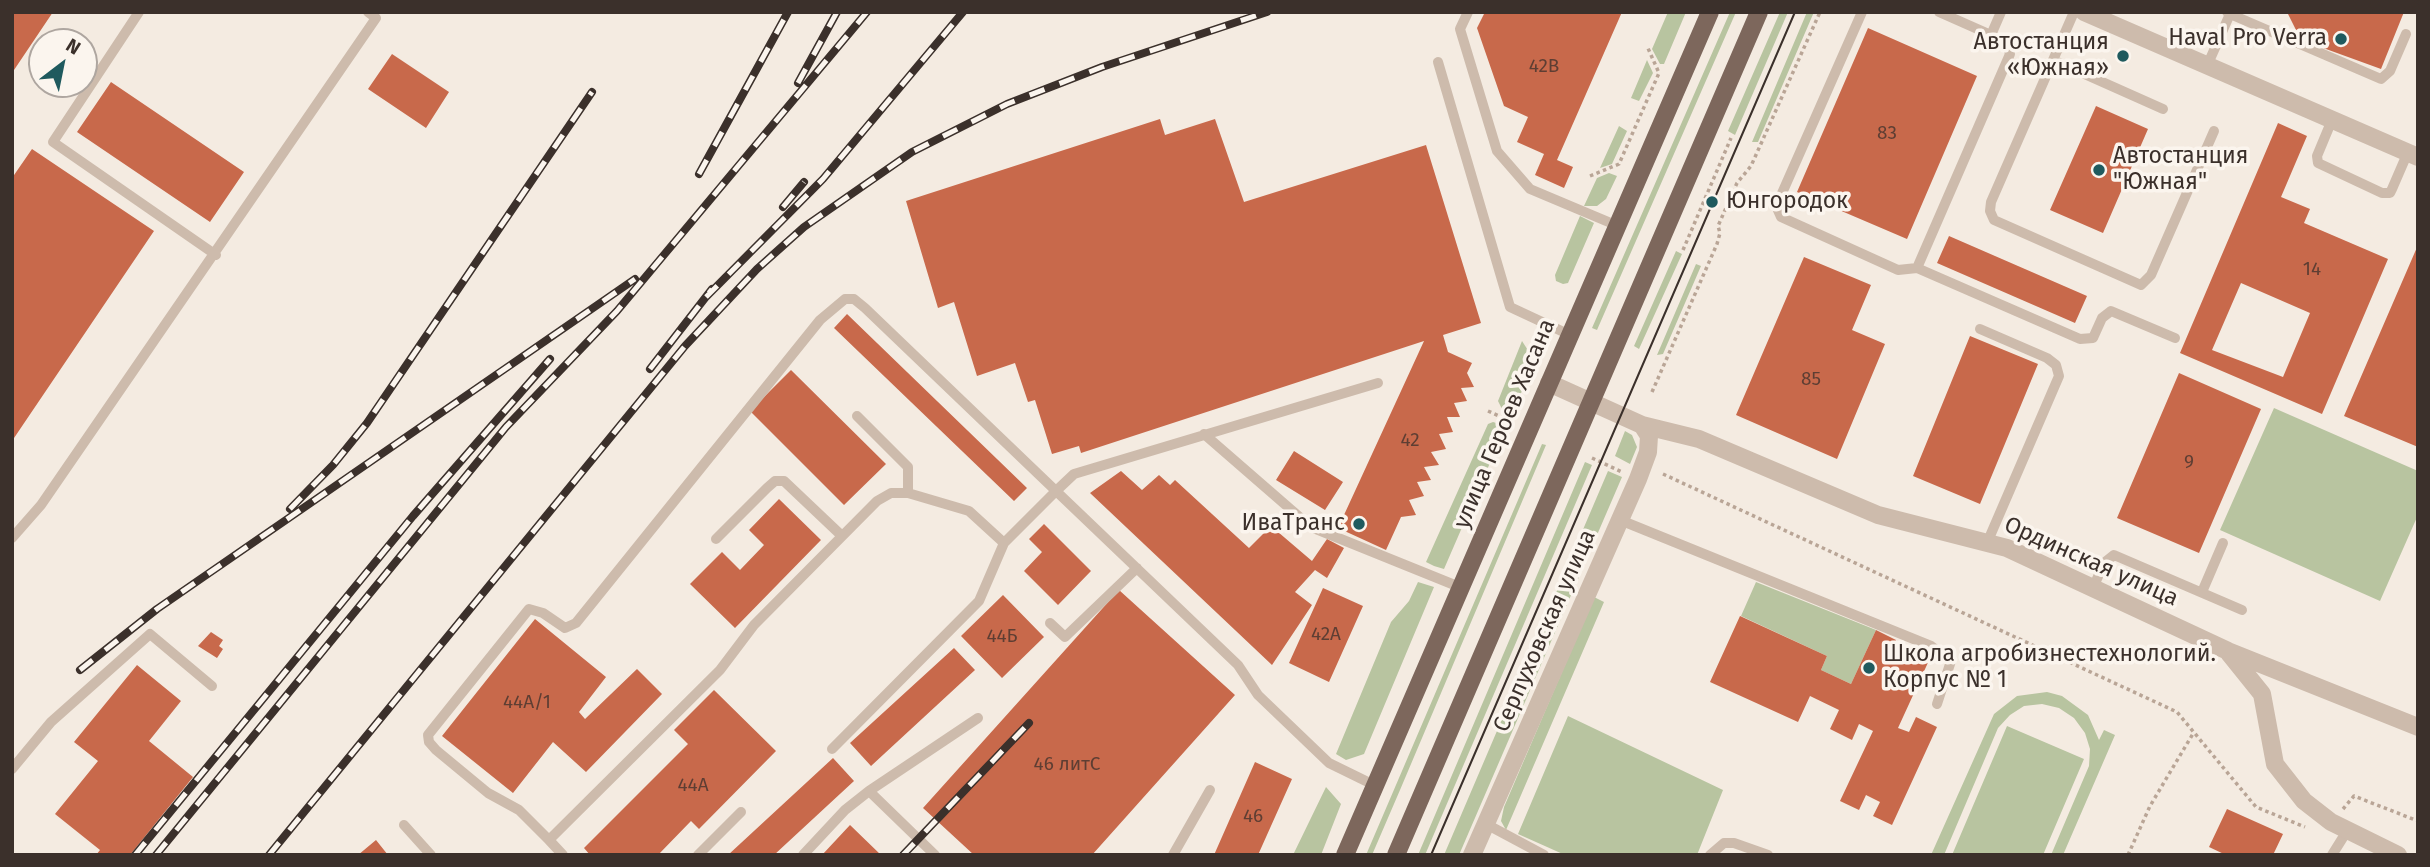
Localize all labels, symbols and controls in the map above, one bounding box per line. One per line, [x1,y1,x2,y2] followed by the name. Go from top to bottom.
[2168,25,2327,53] place label: Haval Pro Verra
[28,28,98,98] north arrow
[1974,29,2109,83] place label: Автостанция «Южная»
[2333,31,2349,47] marker: Haval Pro Verra
[62,33,85,60] text: N
[2115,48,2131,64] marker: Автостанция «Южная»
[1529,56,1559,78] house number: 42В
[1877,123,1897,145] house number: 83
[2113,143,2248,197] place label: Автостанция "Южная"
[2091,162,2107,178] marker: Автостанция "Южная"
[1726,188,1848,216] place label: Юнгородок
[1704,194,1720,210] marker: Юнгородок
[2303,259,2321,281] house number: 14
[1448,315,1562,533] street label: улица Героев Хасана
[1801,369,1821,391] house number: 85
[1400,430,1420,452] house number: 42
[2184,452,2194,474] house number: 9
[1242,510,1345,538] place label: ИваТранс
[2000,511,2182,613] street label: Ординская улица
[1351,516,1367,532] marker: ИваТранс
[1488,525,1602,737] street label: Серпуховская улица
[1311,624,1341,646] house number: 42А
[986,626,1018,648] house number: 44Б
[1883,641,2216,695] place label: Школа агробизнестехнологий. Корпус № 1
[1861,660,1877,676] marker: Школа агробизнестехнологий. Корпус № 1
[503,692,551,714] house number: 44А/1
[1034,754,1100,776] house number: 46 литС
[677,775,709,797] house number: 44А
[1243,806,1263,828] house number: 46

